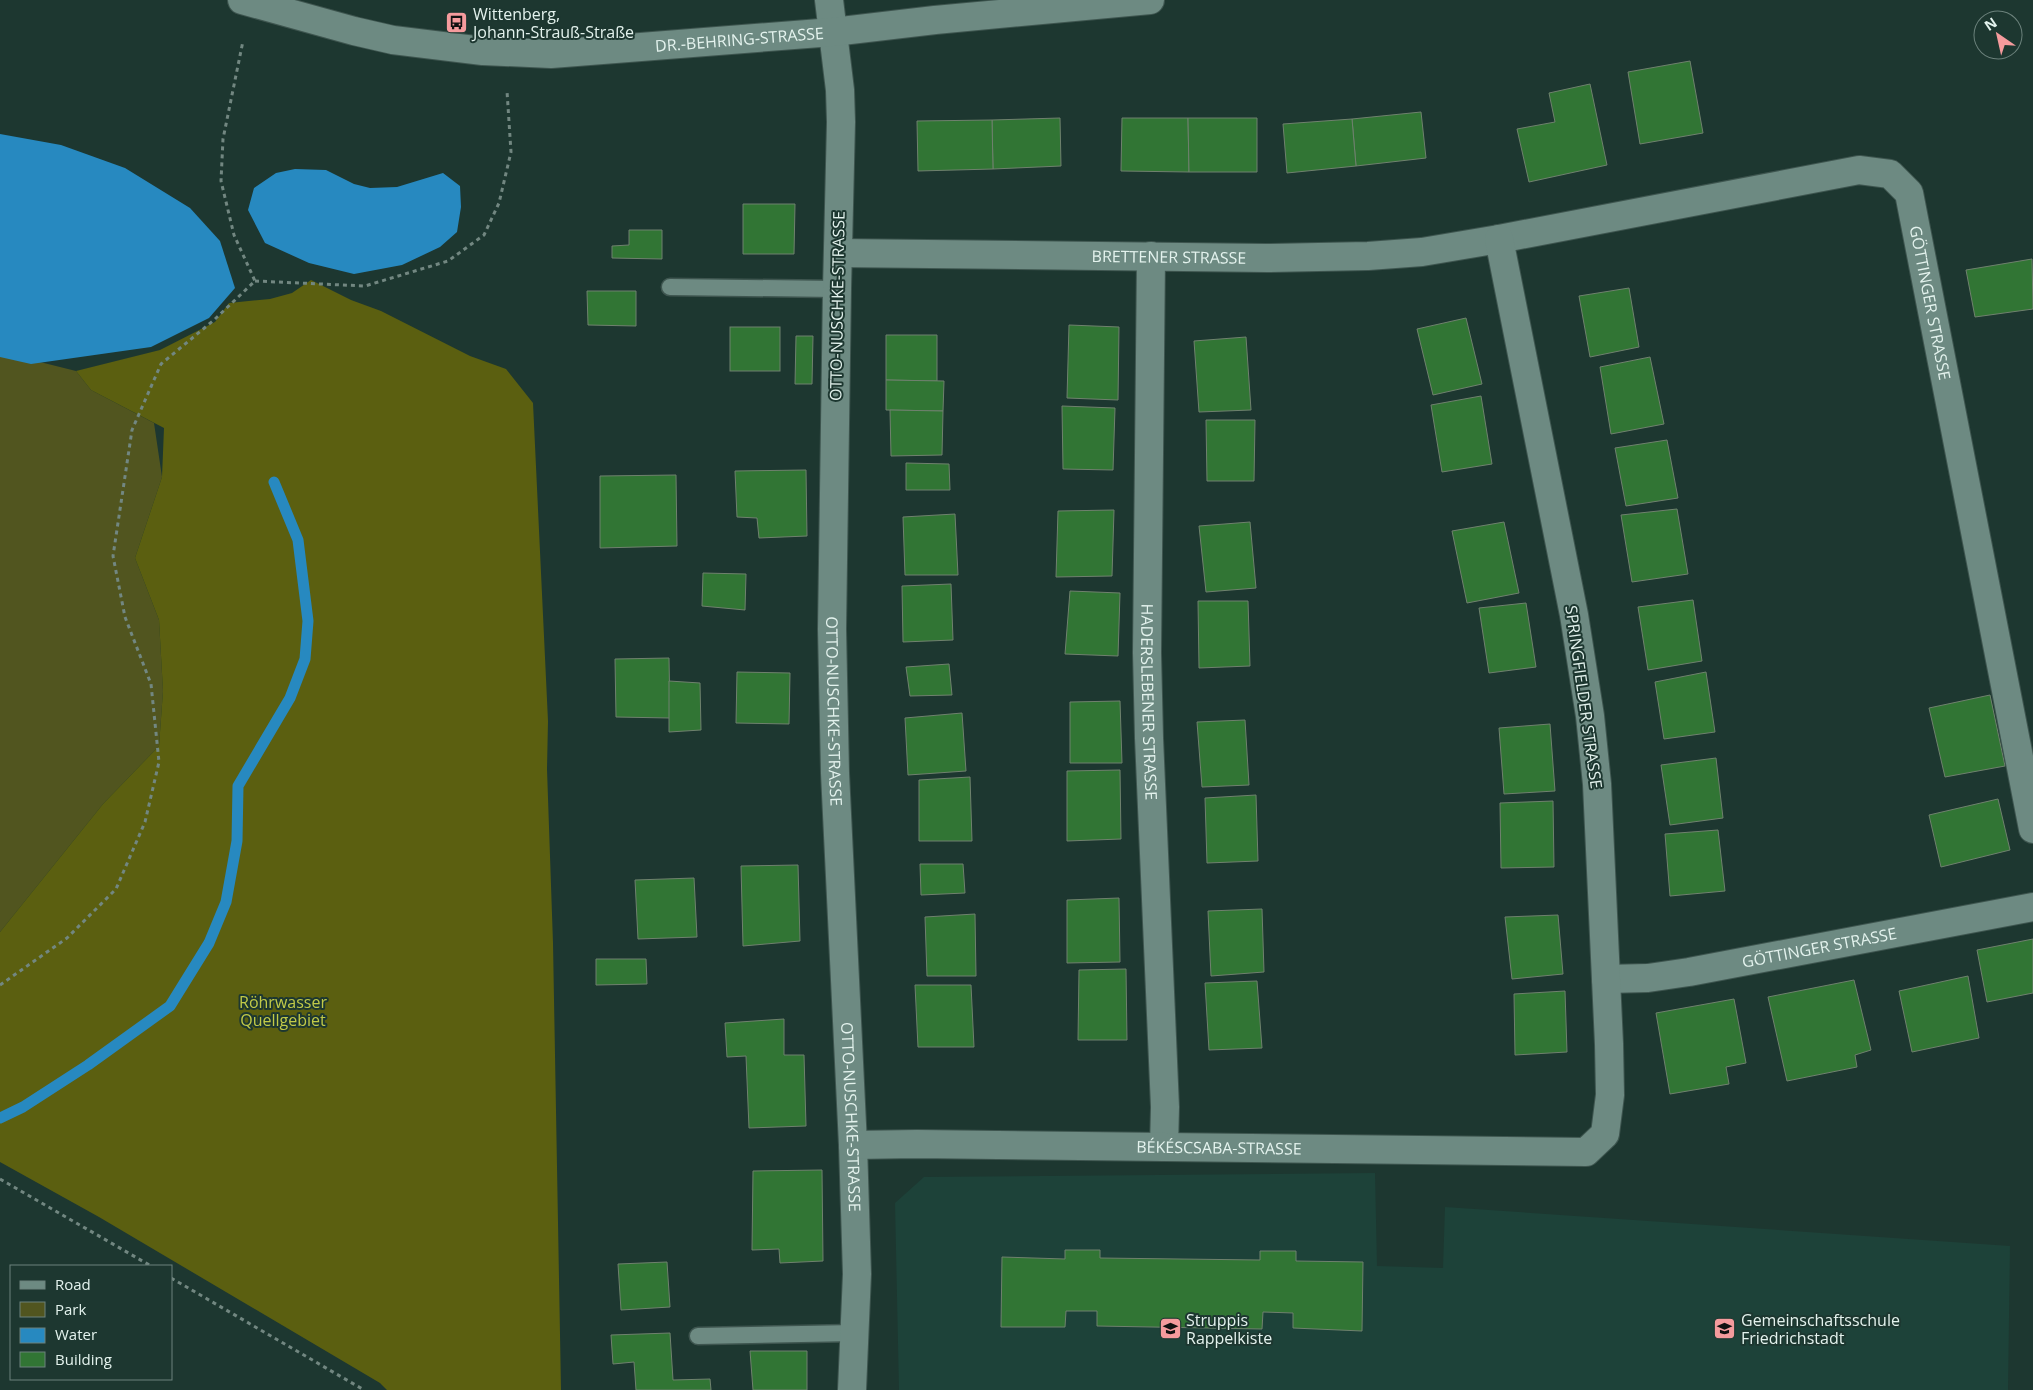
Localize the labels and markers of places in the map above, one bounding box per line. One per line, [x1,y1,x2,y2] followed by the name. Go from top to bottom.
[471,3,634,43] place label: Wittenberg, Johann-Strauß-Straße
[445,11,469,35] bus stop icon: Wittenberg, Johann-Strauß-Straße
[1186,1309,1272,1349] place label: Struppis Rappelkiste
[1741,1309,1900,1349] place label: Gemeinschaftsschule Friedrichstadt
[1158,1317,1182,1341] school or university icon: Struppis Rappelkiste
[1713,1317,1737,1341] school or university icon: Gemeinschaftsschule Friedrichstadt

